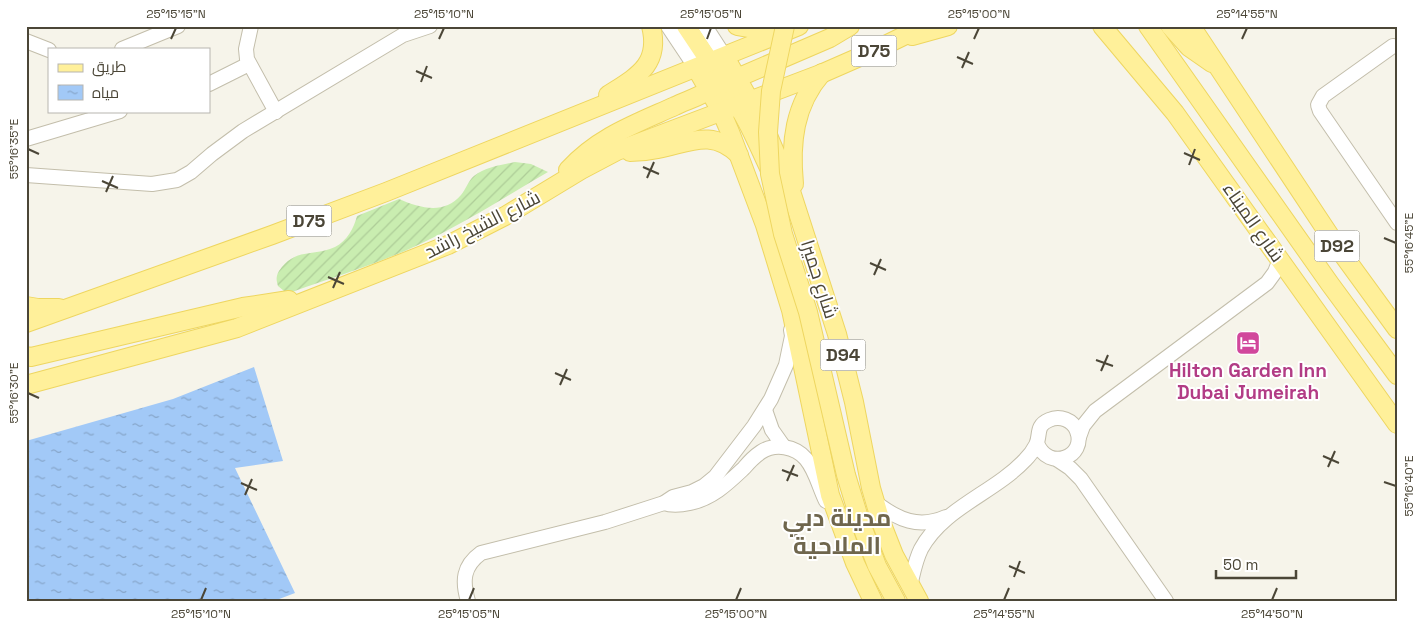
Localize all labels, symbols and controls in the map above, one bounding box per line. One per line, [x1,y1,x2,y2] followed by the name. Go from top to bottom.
[146,6,206,22] text: 25°15'15"N
[414,6,474,22] text: 25°15'10"N
[680,6,742,22] text: 25°15'05"N
[948,6,1010,22] text: 25°15'00"N
[1216,6,1278,22] text: 25°14'55"N
[852,36,896,66] road number: D75
[48,48,210,112] legend
[92,57,126,77] text: طريق
[92,83,119,102] text: مياه
[6,118,22,179] text: 55°16'35"E
[1216,177,1290,268] street label: شارع الميناء
[420,185,545,265] street label: شارع الشيخ راشد
[286,206,332,237] road number: D75
[1401,213,1417,273] text: 55°16'45"E
[1314,230,1360,262] road number: D92
[794,237,844,322] street label: شارع جميرا
[1235,330,1261,356] hotel icon: Hilton Garden Inn Dubai Jumeirah
[820,340,866,370] road number: D94
[1169,358,1327,405] place label: Hilton Garden Inn Dubai Jumeirah
[6,362,22,424] text: 55°16'30"E
[1401,455,1417,516] text: 55°16'40"E
[783,502,891,561] district label: مدينة دبي الملاحية
[1216,547,1296,579] scale bar
[1223,555,1258,574] text: 50 m
[171,606,231,622] text: 25°15'10"N
[438,606,500,622] text: 25°15'05"N
[705,606,767,622] text: 25°15'00"N
[973,606,1035,622] text: 25°14'55"N
[1241,606,1303,622] text: 25°14'50"N

